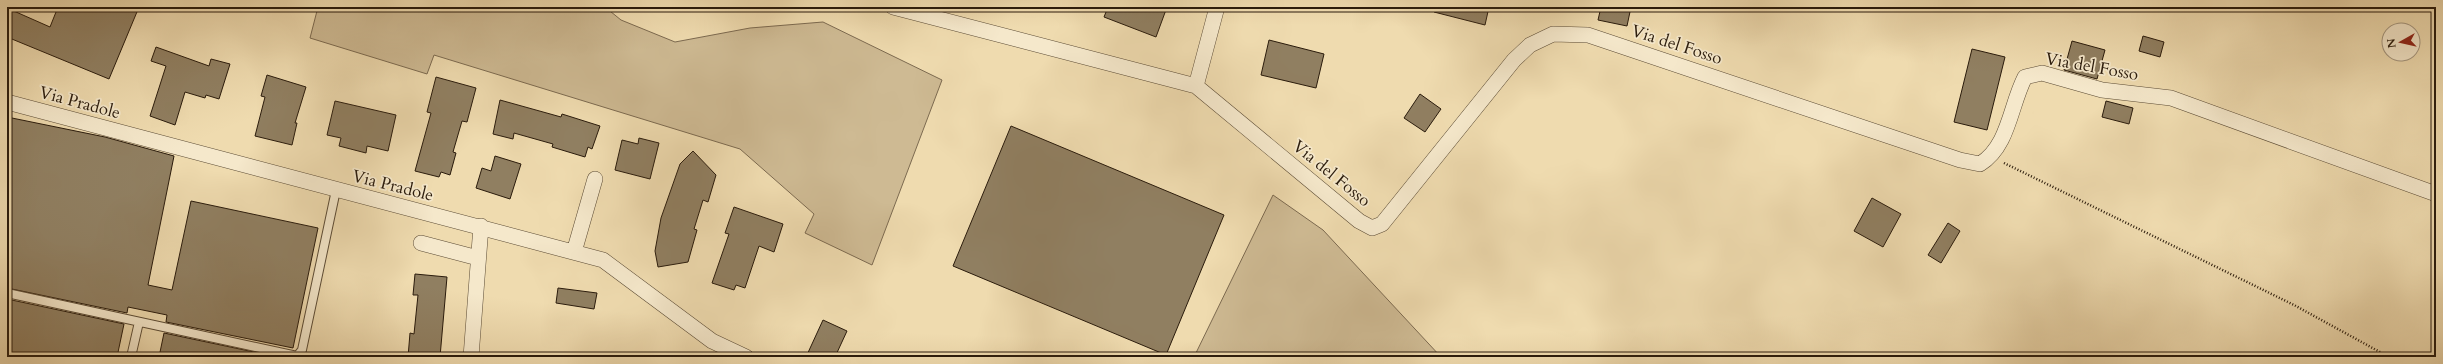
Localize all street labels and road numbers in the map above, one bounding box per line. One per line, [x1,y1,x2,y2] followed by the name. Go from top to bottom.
[1628,19,1725,70] street label: Via del Fosso
[2043,47,2140,86] street label: Via del Fosso
[37,81,123,124] street label: Via Pradole
[1288,135,1376,212] street label: Via del Fosso
[350,164,436,207] street label: Via Pradole

